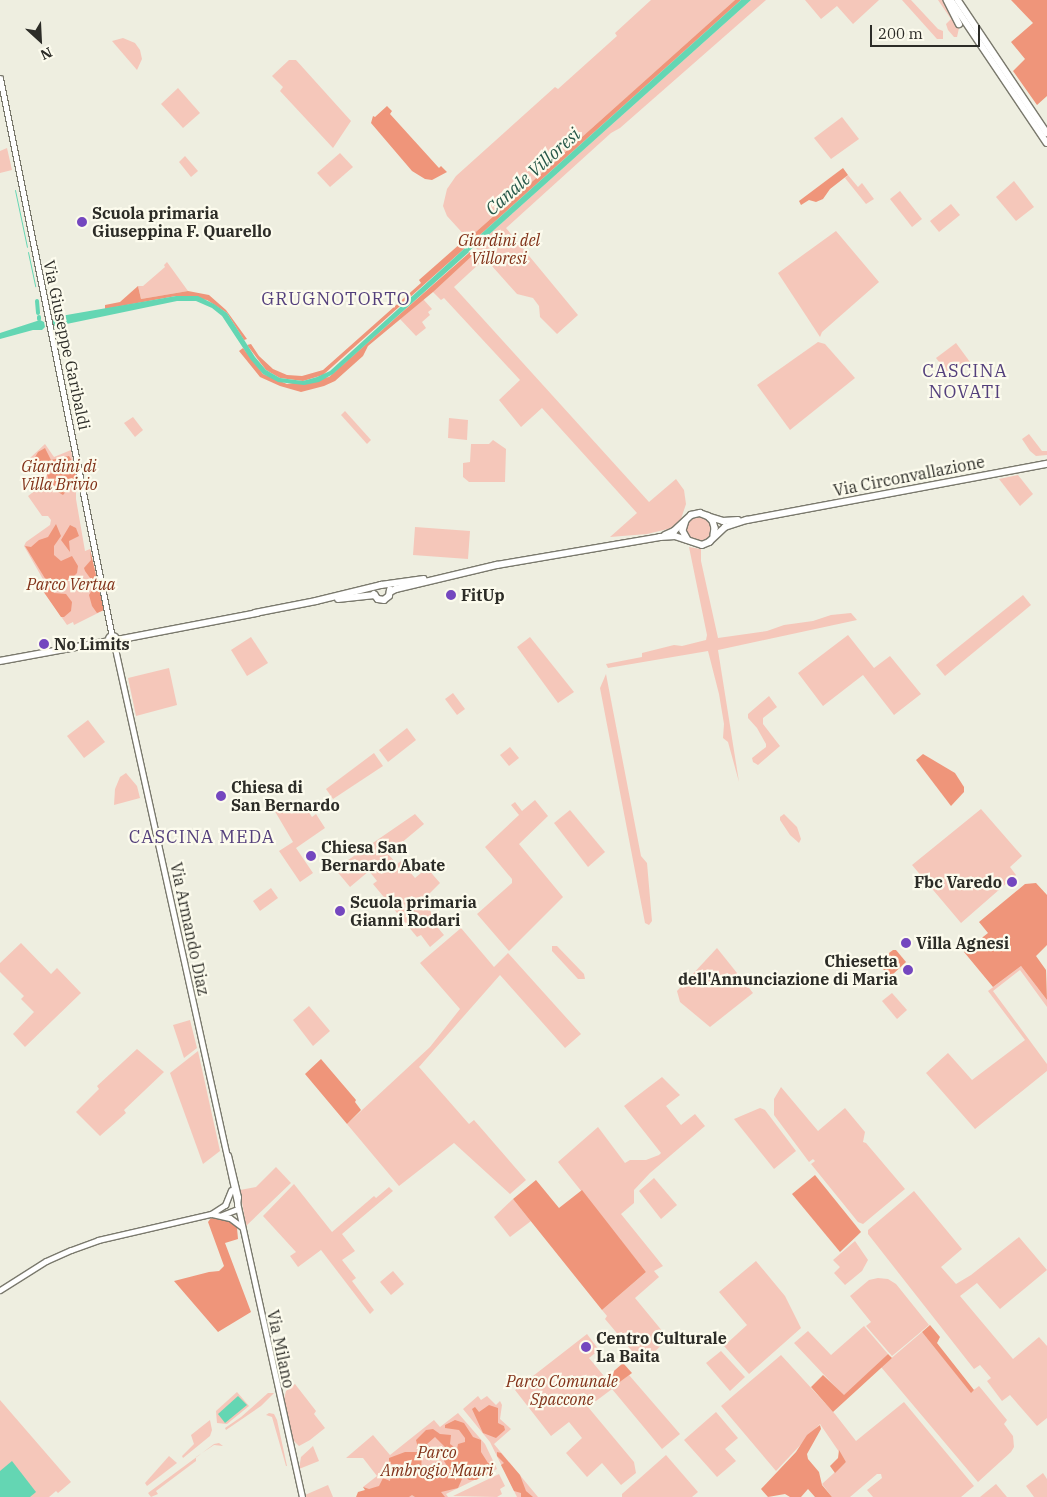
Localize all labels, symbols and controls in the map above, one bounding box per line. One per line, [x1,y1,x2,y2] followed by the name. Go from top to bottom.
[15,15,65,65] north arrow
[872,15,982,47] scale bar
[878,24,923,43] text: 200 m
[38,43,55,64] text: N
[481,124,585,220] water label: Canale Villoresi
[92,203,272,241] place label: Scuola primaria Giuseppina F. Quarello
[76,216,88,228] marker: Scuola primaria Giuseppina F. Quarello
[458,230,540,268] park label: Giardini del Villoresi
[40,258,94,432] street label: Via Giuseppe Garibaldi
[260,288,412,310] district label: GRUGNOTORTO
[921,361,1009,404] district label: CASCINA NOVATI
[832,452,986,500] street label: Via Circonvallazione
[20,456,98,494] park label: Giardini di Villa Brivio
[26,574,116,594] park label: Parco Vertua
[461,585,505,605] place label: FitUp
[445,589,457,601] marker: FitUp
[54,634,130,654] place label: No Limits
[38,638,50,650] marker: No Limits
[231,777,340,815] place label: Chiesa di San Bernardo
[215,790,227,802] marker: Chiesa di San Bernardo
[127,826,277,848] district label: CASCINA MEDA
[321,837,445,875] place label: Chiesa San Bernardo Abate
[305,850,317,862] marker: Chiesa San Bernardo Abate
[167,861,213,997] street label: Via Armando Diaz
[914,872,1002,892] place label: Fbc Varedo
[1006,876,1018,888] marker: Fbc Varedo
[350,892,477,930] place label: Scuola primaria Gianni Rodari
[334,905,346,917] marker: Scuola primaria Gianni Rodari
[916,933,1009,953] place label: Villa Agnesi
[900,937,912,949] marker: Villa Agnesi
[678,951,898,989] place label: Chiesetta dell'Annunciazione di Maria
[902,964,914,976] marker: Chiesetta dell'Annunciazione di Maria
[263,1308,299,1390] street label: Via Milano
[596,1328,727,1366] place label: Centro Culturale La Baita
[580,1341,592,1353] marker: Centro Culturale La Baita
[506,1371,618,1409] park label: Parco Comunale Spaccone
[381,1442,493,1480] park label: Parco Ambrogio Mauri

